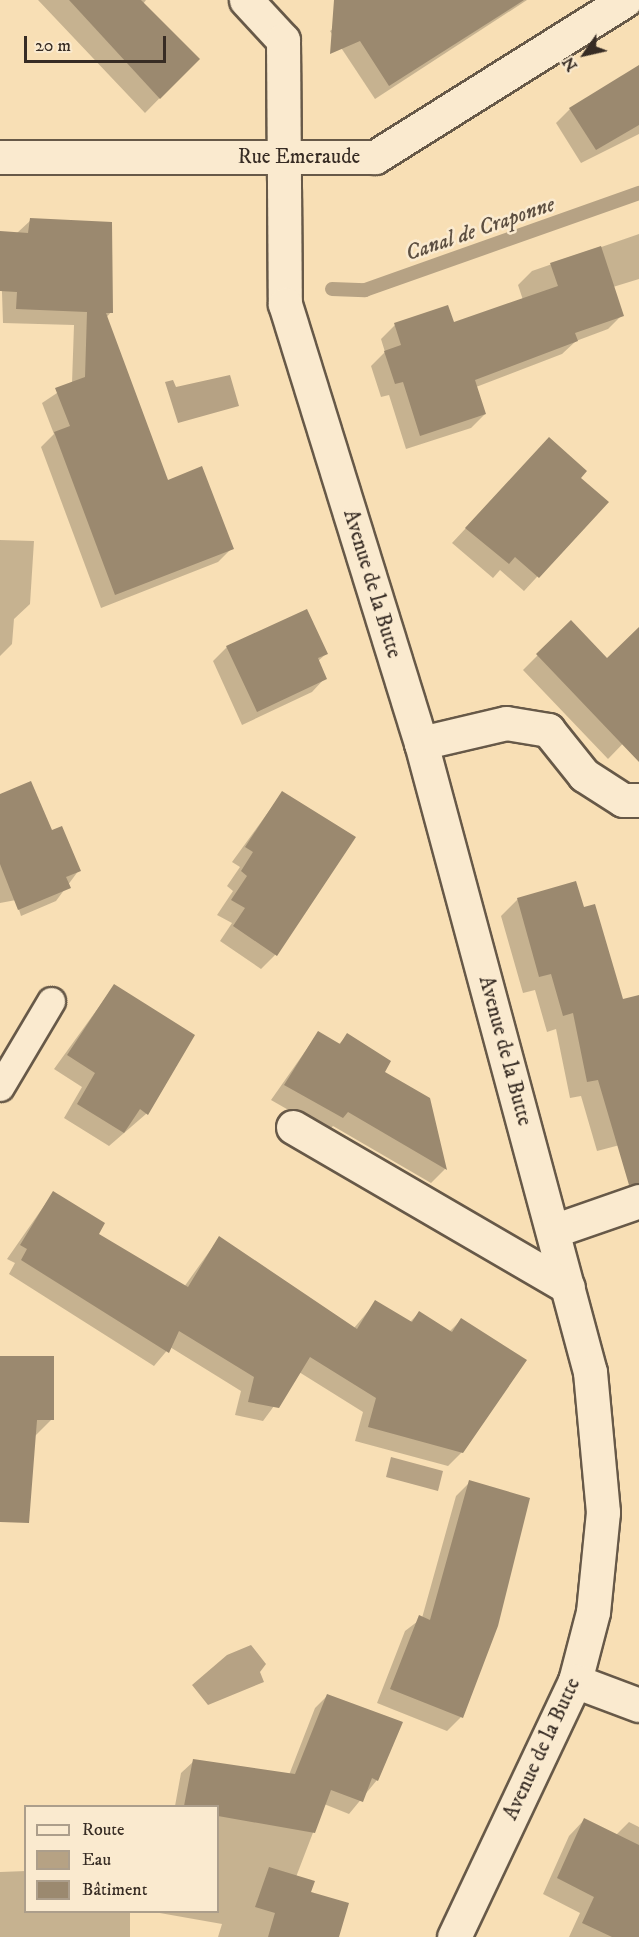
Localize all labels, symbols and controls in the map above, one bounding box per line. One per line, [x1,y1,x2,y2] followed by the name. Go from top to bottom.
[27,24,170,62] scale bar
[555,24,615,84] north arrow
[35,35,71,57] text: 20 m
[558,53,582,75] text: N
[238,144,360,170] street label: Rue Emeraude
[402,191,558,267] water label: Canal de Craponne
[337,507,407,661] street label: Avenue de la Butte
[473,973,537,1129] street label: Avenue de la Butte
[498,1674,586,1824] street label: Avenue de la Butte
[24,1805,219,1913] legend
[82,1819,125,1841] text: Route
[82,1849,111,1871] text: Eau
[82,1879,147,1901] text: Bâtiment

